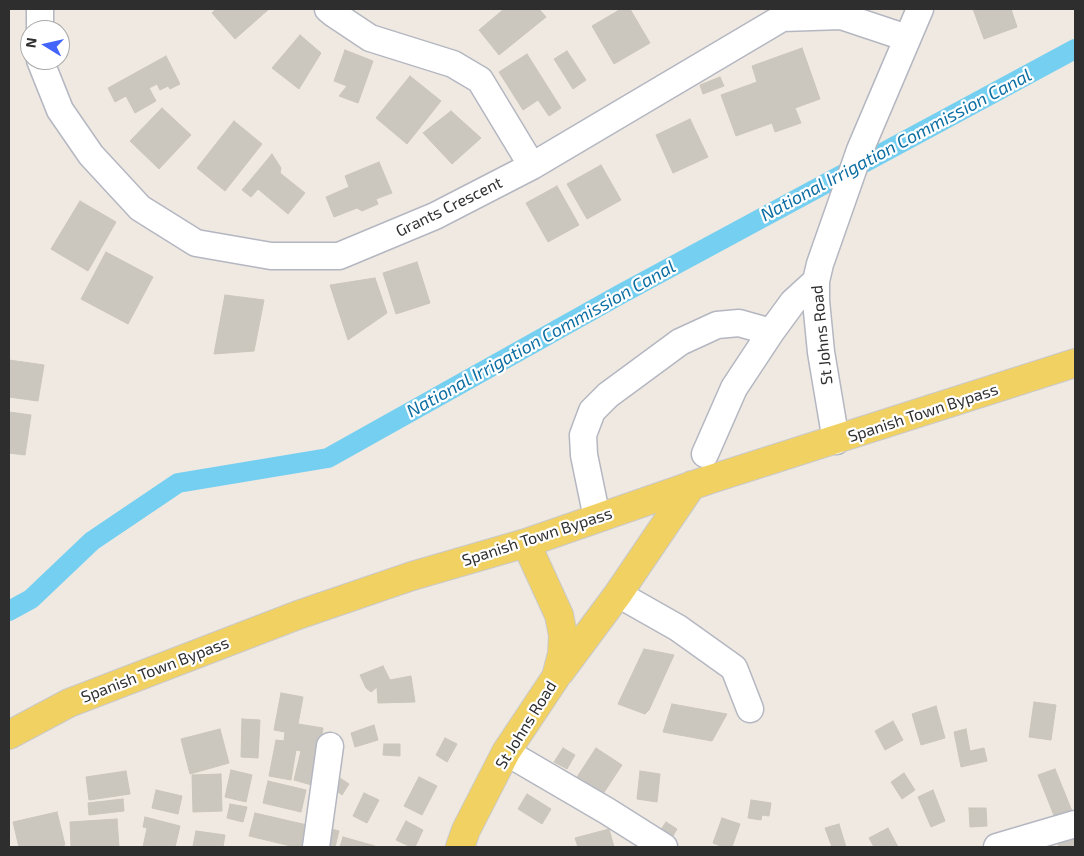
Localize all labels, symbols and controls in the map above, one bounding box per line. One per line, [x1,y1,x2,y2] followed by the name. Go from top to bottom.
[20,20,70,70] north arrow
[21,36,40,49] text: N
[757,64,1035,226] water label: National Irrigation Commission Canal
[393,173,505,241] street label: Grants Crescent
[403,256,679,422] water label: National Irrigation Commission Canal
[807,284,837,386] street label: St Johns Road
[846,380,1000,446] street label: Spanish Town Bypass
[460,504,614,570] street label: Spanish Town Bypass
[78,633,232,707] street label: Spanish Town Bypass
[491,677,561,773] street label: St Johns Road

